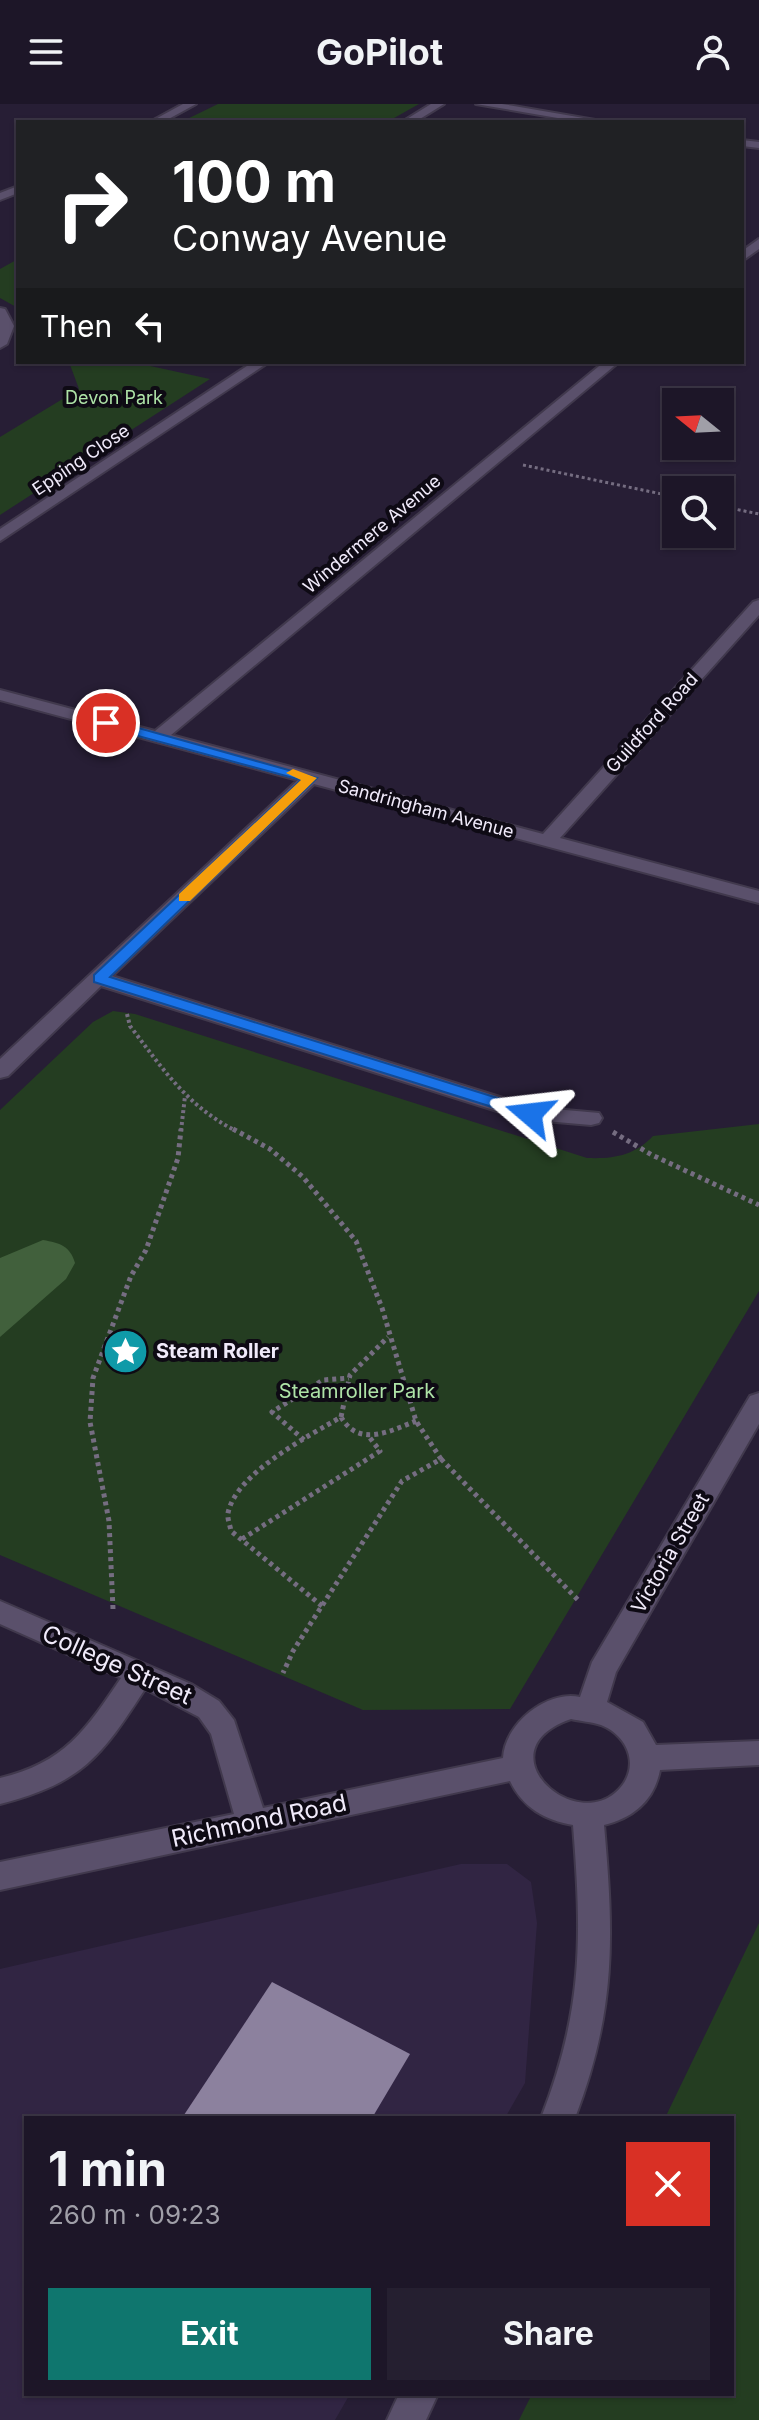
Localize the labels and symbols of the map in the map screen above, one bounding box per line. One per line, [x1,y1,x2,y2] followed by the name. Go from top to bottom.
[65,387,163,408] park label: Devon Park
[662,388,734,460] north arrow
[28,419,133,500] street label: Epping Close
[299,470,445,597] street label: Windermere Avenue
[601,669,702,777] street label: Guildford Road
[72,689,140,757] pin
[336,775,516,842] street label: Sandringham Avenue
[488,1072,572,1156] position arrow
[101,1327,149,1375] place icon: Steam Roller
[156,1339,279,1363] place label: Steam Roller
[279,1379,435,1403] park label: Steamroller Park
[626,1488,714,1617] street label: Victoria Street
[38,1619,197,1711] street label: College Street
[169,1788,349,1853] street label: Richmond Road

